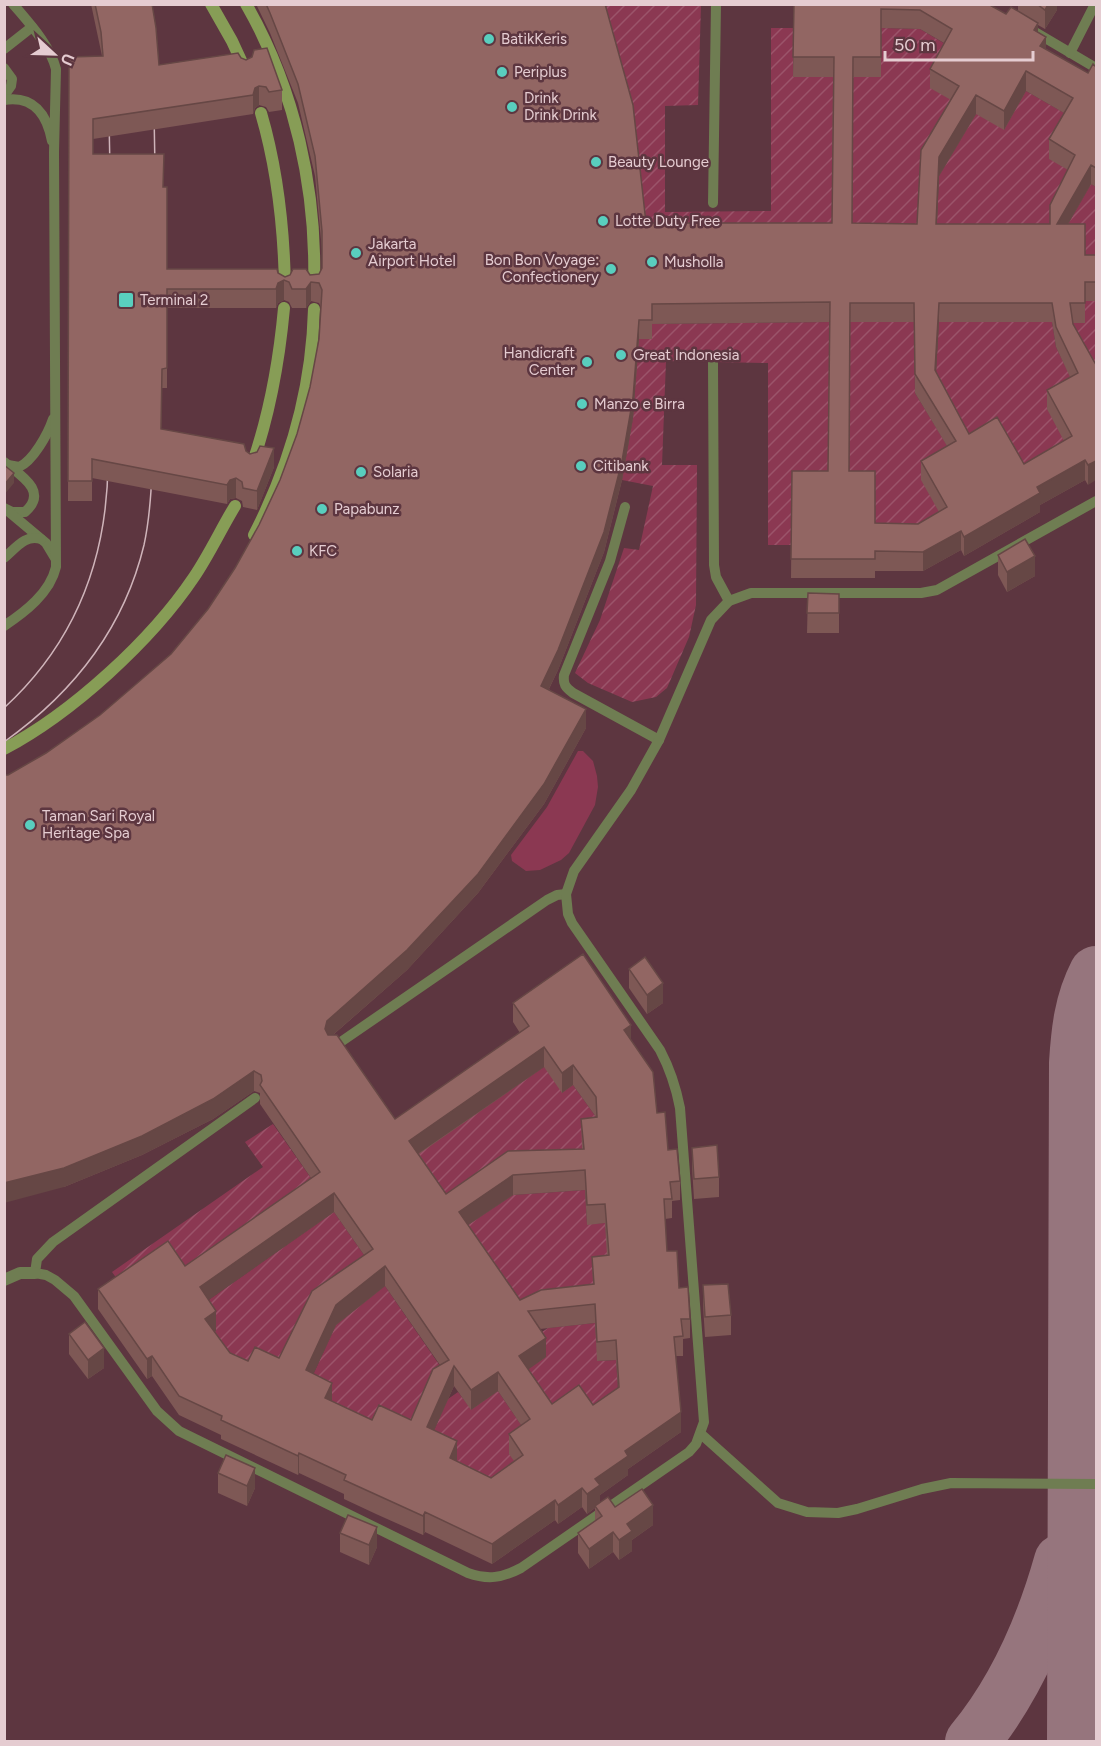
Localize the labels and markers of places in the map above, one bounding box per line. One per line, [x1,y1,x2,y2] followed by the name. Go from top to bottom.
[501,30,567,48] place label: BatikKeris
[482,32,496,46] marker: BatikKeris
[514,63,567,81] place label: Periplus
[495,65,509,79] marker: Periplus
[524,89,597,124] place label: Drink Drink Drink
[505,100,519,114] marker: Drink Drink Drink
[608,153,709,171] place label: Beauty Lounge
[589,155,603,169] marker: Beauty Lounge
[615,212,720,230] place label: Lotte Duty Free
[596,214,610,228] marker: Lotte Duty Free
[368,235,456,270] place label: Jakarta Airport Hotel
[349,246,363,260] marker: Jakarta Airport Hotel
[485,251,599,286] place label: Bon Bon Voyage: Confectionery
[664,253,723,271] place label: Musholla
[645,255,659,269] marker: Musholla
[604,262,618,276] marker: Bon Bon Voyage: Confectionery
[117,291,135,309] marker: Terminal 2
[140,291,208,309] place label: Terminal 2
[503,344,575,379] place label: Handicraft Center
[633,346,739,364] place label: Great Indonesia
[614,348,628,362] marker: Great Indonesia
[580,355,594,369] marker: Handicraft Center
[594,395,685,413] place label: Manzo e Birra
[575,397,589,411] marker: Manzo e Birra
[593,457,649,475] place label: Citibank
[574,459,588,473] marker: Citibank
[373,463,418,481] place label: Solaria
[354,465,368,479] marker: Solaria
[334,500,400,518] place label: Papabunz
[315,502,329,516] marker: Papabunz
[309,542,337,560] place label: KFC
[290,544,304,558] marker: KFC
[42,807,155,842] place label: Taman Sari Royal Heritage Spa
[23,818,37,832] marker: Taman Sari Royal Heritage Spa

